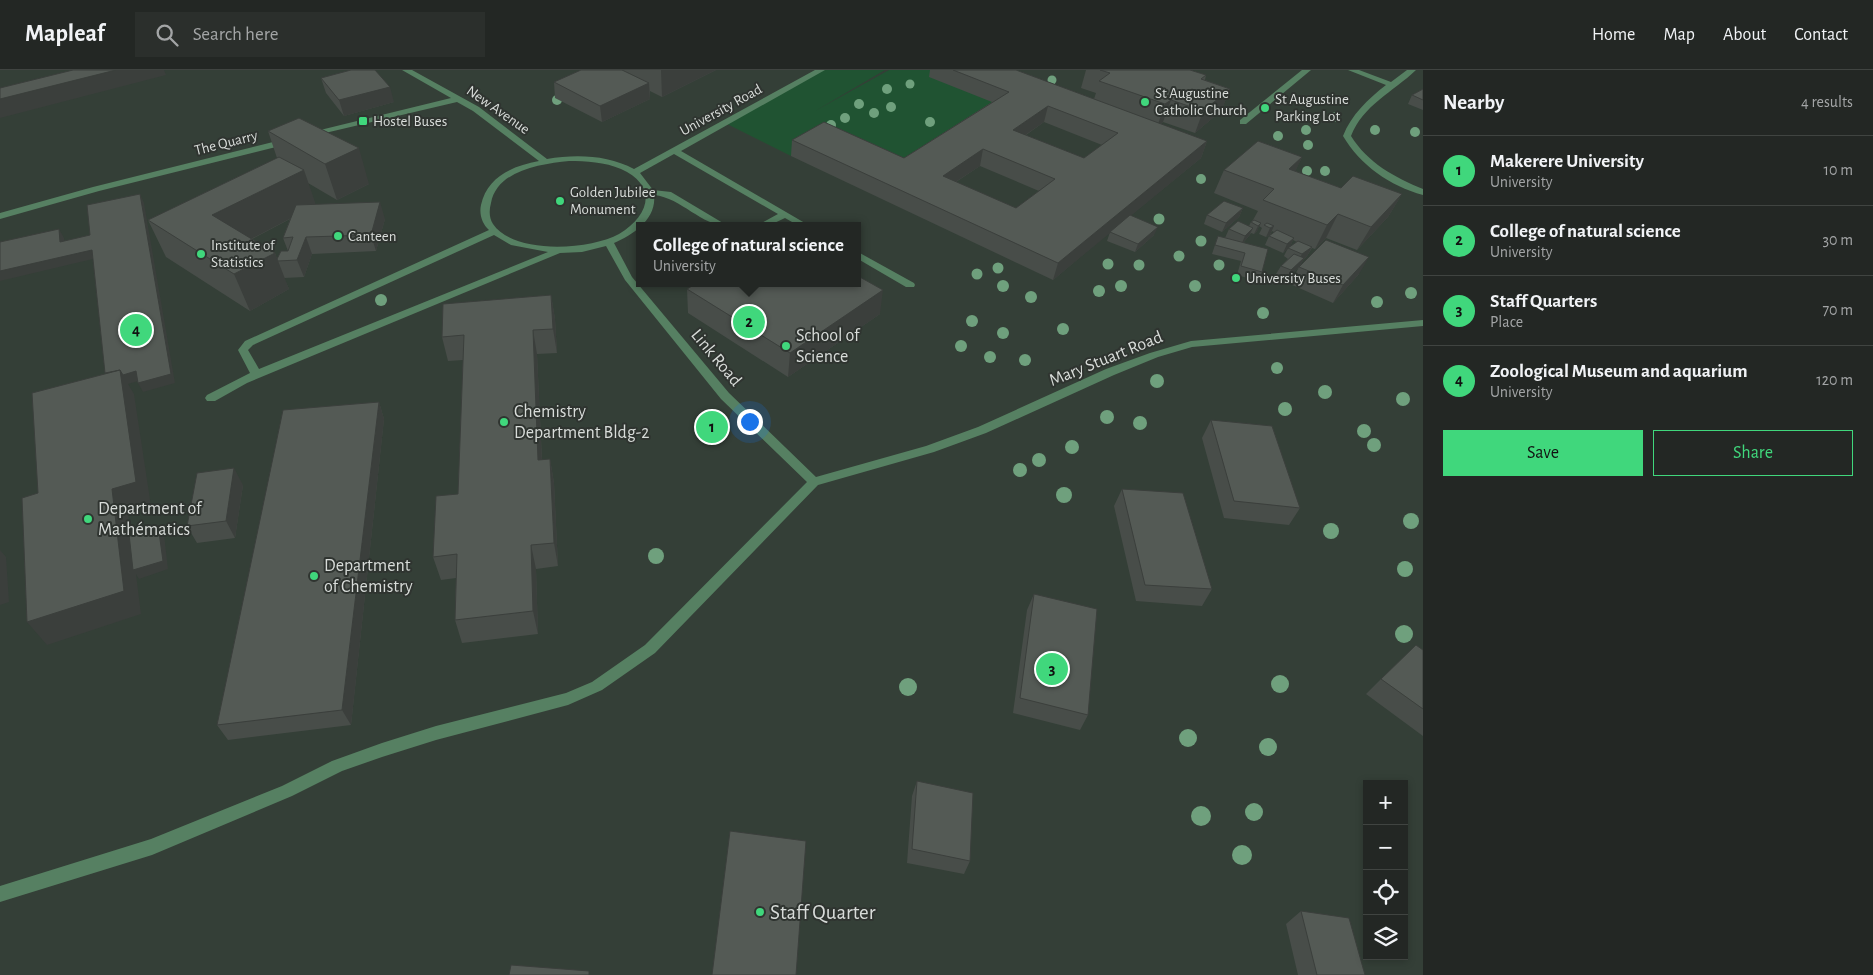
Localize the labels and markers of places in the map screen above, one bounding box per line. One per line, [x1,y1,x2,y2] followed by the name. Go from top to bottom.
[1155,86,1247,118] place label: St Augustine Catholic Church
[1275,92,1349,124] place label: St Augustine Parking Lot
[1139,96,1151,108] marker: St Augustine Catholic Church
[1259,102,1271,114] marker: St Augustine Parking Lot
[373,114,447,129] place label: Hostel Buses
[357,115,369,127] marker: Hostel Buses
[570,185,656,217] place label: Golden Jubilee Monument
[554,195,566,207] marker: Golden Jubilee Monument
[348,229,396,244] place label: Canteen
[332,230,344,242] marker: Canteen
[211,238,276,270] place label: Institute of Statistics
[195,248,207,260] marker: Institute of Statistics
[1246,271,1341,286] place label: University Buses
[1230,272,1242,284] marker: University Buses
[733,303,765,341] pin: 2
[120,311,152,349] pin: 4
[796,327,861,366] place label: School of Science
[780,340,792,352] marker: School of Science
[514,403,649,442] place label: Chemistry Department Bldg-2
[696,408,728,446] pin: 1
[498,416,510,428] marker: Chemistry Department Bldg-2
[98,500,203,539] place label: Department of Mathématics
[82,513,94,525] marker: Department of Mathématics
[324,557,413,596] place label: Department of Chemistry
[308,570,320,582] marker: Department of Chemistry
[1036,650,1068,688] pin: 3
[770,902,876,923] place label: Staff Quarter
[754,906,766,918] marker: Staff Quarter

